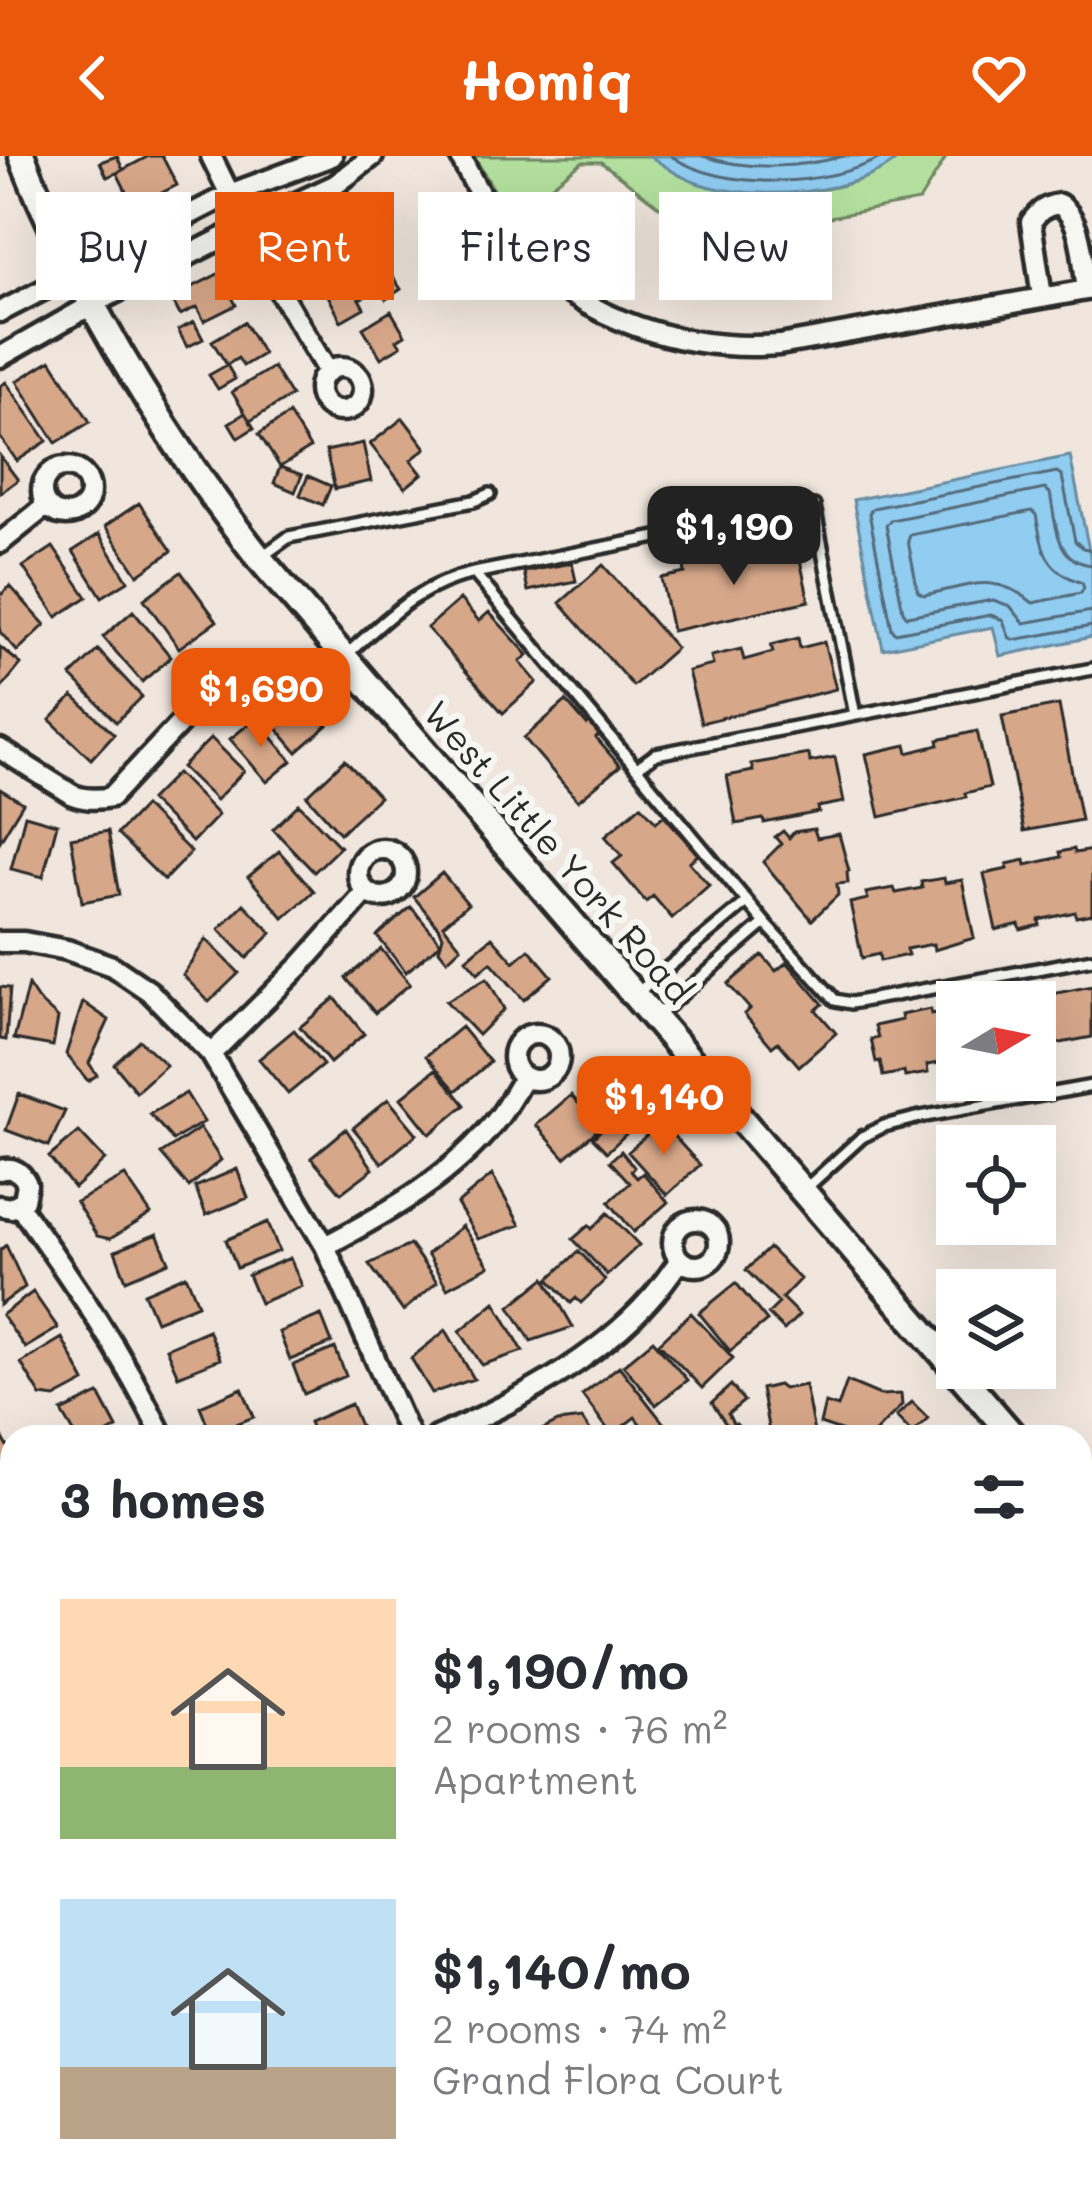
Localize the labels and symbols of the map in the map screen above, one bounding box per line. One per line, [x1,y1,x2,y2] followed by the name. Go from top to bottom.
[636,486,832,588] pin: $1,190
[163,648,359,750] pin: $1,690
[414,690,704,1012] street label: West Little York Road
[936,981,1056,1101] north arrow
[566,1056,762,1158] pin: $1,140

